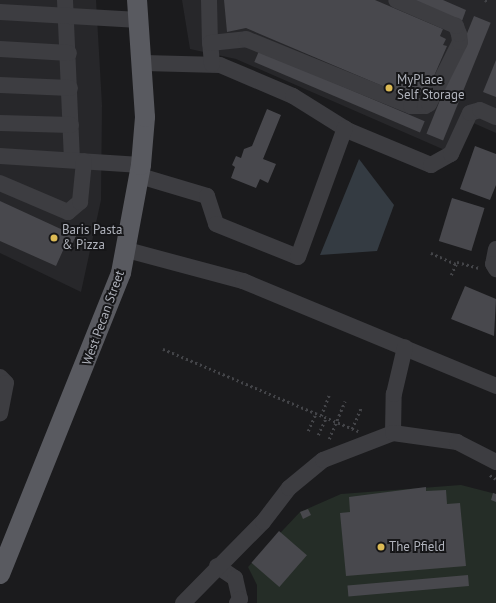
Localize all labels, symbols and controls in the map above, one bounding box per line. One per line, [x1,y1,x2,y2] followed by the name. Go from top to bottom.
[397,73,465,104] place label: MyPlace Self Storage
[384,83,394,93] marker: MyPlace Self Storage
[62,223,122,254] place label: Baris Pasta & Pizza
[49,233,59,243] marker: Baris Pasta & Pizza
[80,269,128,367] street label: West Pecan Street
[389,539,445,555] place label: The Pfield
[376,542,386,552] marker: The Pfield

